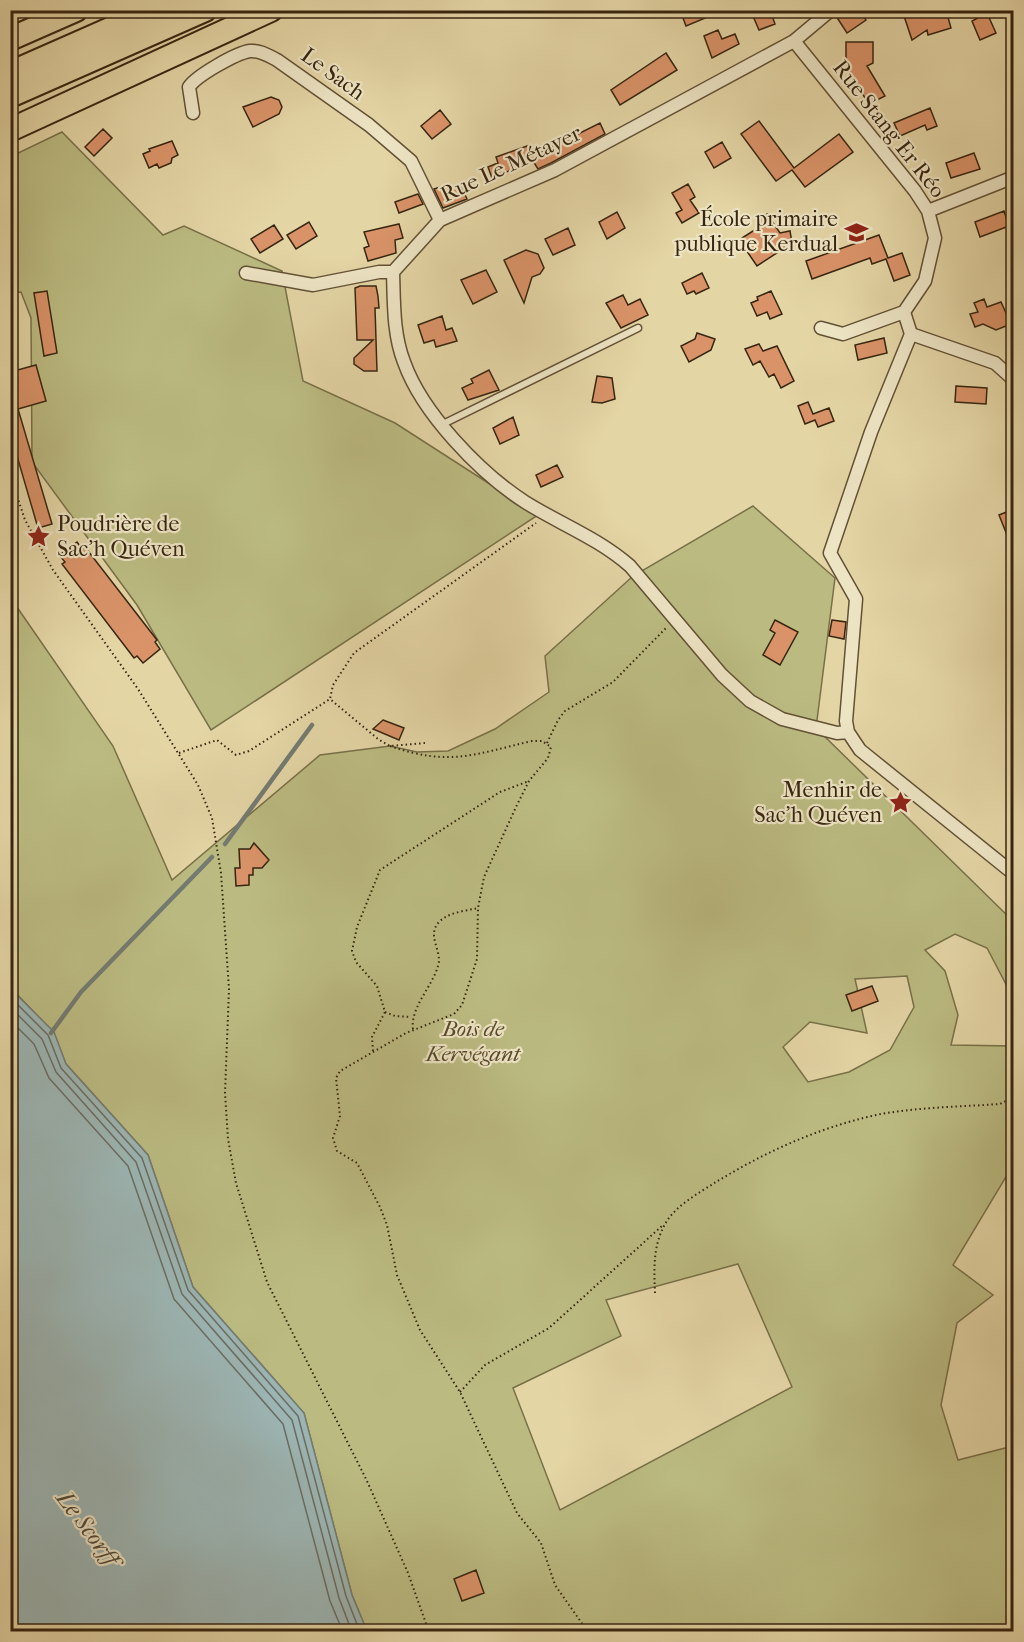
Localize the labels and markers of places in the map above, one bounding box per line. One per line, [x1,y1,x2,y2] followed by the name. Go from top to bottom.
[674,205,838,257] place label: École primaire publique Kerdual
[843,219,869,245] school or university icon: École primaire publique Kerdual
[57,511,185,562] place label: Poudrière de Sac'h Quéven
[26,524,52,550] place icon: Poudrière de Sac'h Quéven
[754,777,882,828] place label: Menhir de Sac'h Quéven
[887,790,913,816] place icon: Menhir de Sac'h Quéven

